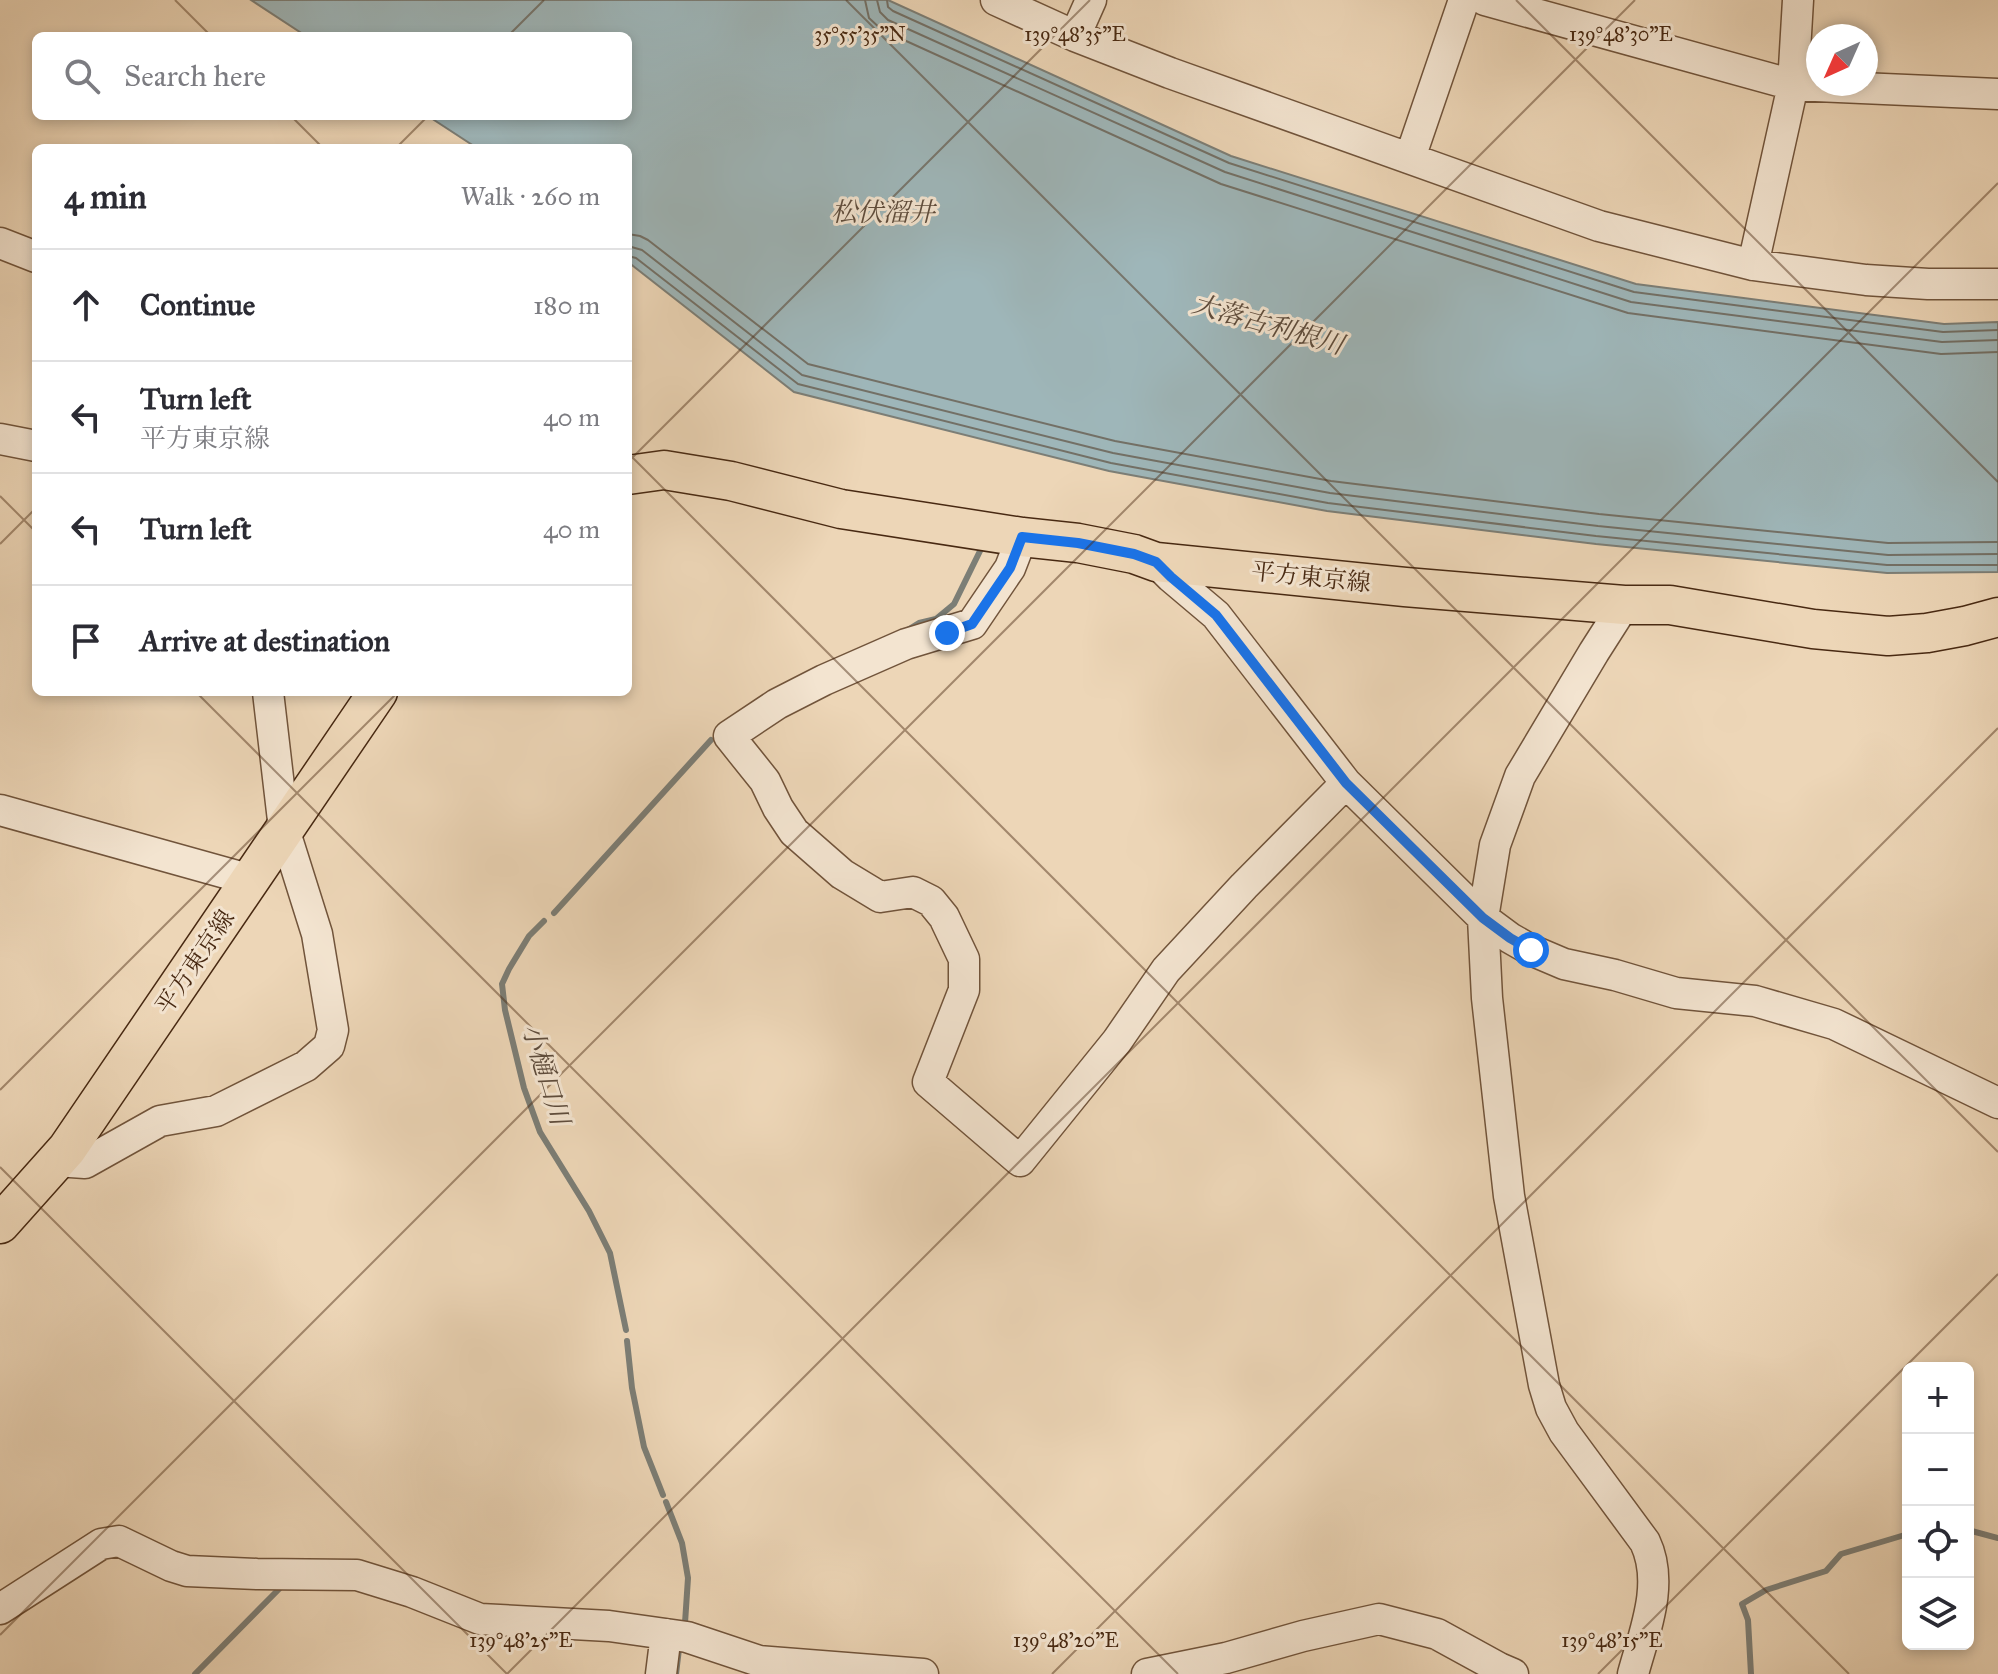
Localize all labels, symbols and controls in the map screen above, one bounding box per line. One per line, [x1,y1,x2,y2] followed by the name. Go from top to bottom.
[814,22,906,46] text: 35°55'35"N
[1024,22,1126,46] text: 139°48'35"E
[1569,22,1673,46] text: 139°48'30"E
[1806,24,1878,96] north arrow
[32,32,632,120] search box
[60,54,104,98] icon: search
[124,58,266,94] text: Search here
[64,176,147,217] text: 4 min
[461,180,600,212] text: Walk · 260 m
[831,196,938,228] water label: 松伏溜井
[64,283,108,327] icon: ahead
[140,287,255,323] text: Continue
[1189,287,1350,362] water label: 大落古利根川
[533,289,600,321] text: 180 m
[140,381,251,417] text: Turn left
[64,395,108,439] icon: left
[543,401,600,433] text: 40 m
[140,422,270,454] text: 平方東京線
[64,507,108,551] icon: left
[140,511,251,547] text: Turn left
[543,513,600,545] text: 40 m
[1250,556,1372,598] street label: 平方東京線
[929,615,965,651] route end
[64,619,108,663] icon: arrive
[140,623,390,659] text: Arrive at destination
[149,904,241,1020] street label: 平方東京線
[1513,932,1549,968] route start
[515,1020,577,1131] water label: 小樋口川
[1902,1362,1974,1650] map controls
[1902,1362,1974,1434] button: +
[1902,1434,1974,1506] button: −
[1902,1506,1974,1578] button: locate
[1902,1578,1974,1650] button: layers
[469,1628,573,1652] text: 139°48'25"E
[1013,1628,1119,1652] text: 139°48'20"E
[1561,1628,1663,1652] text: 139°48'15"E

